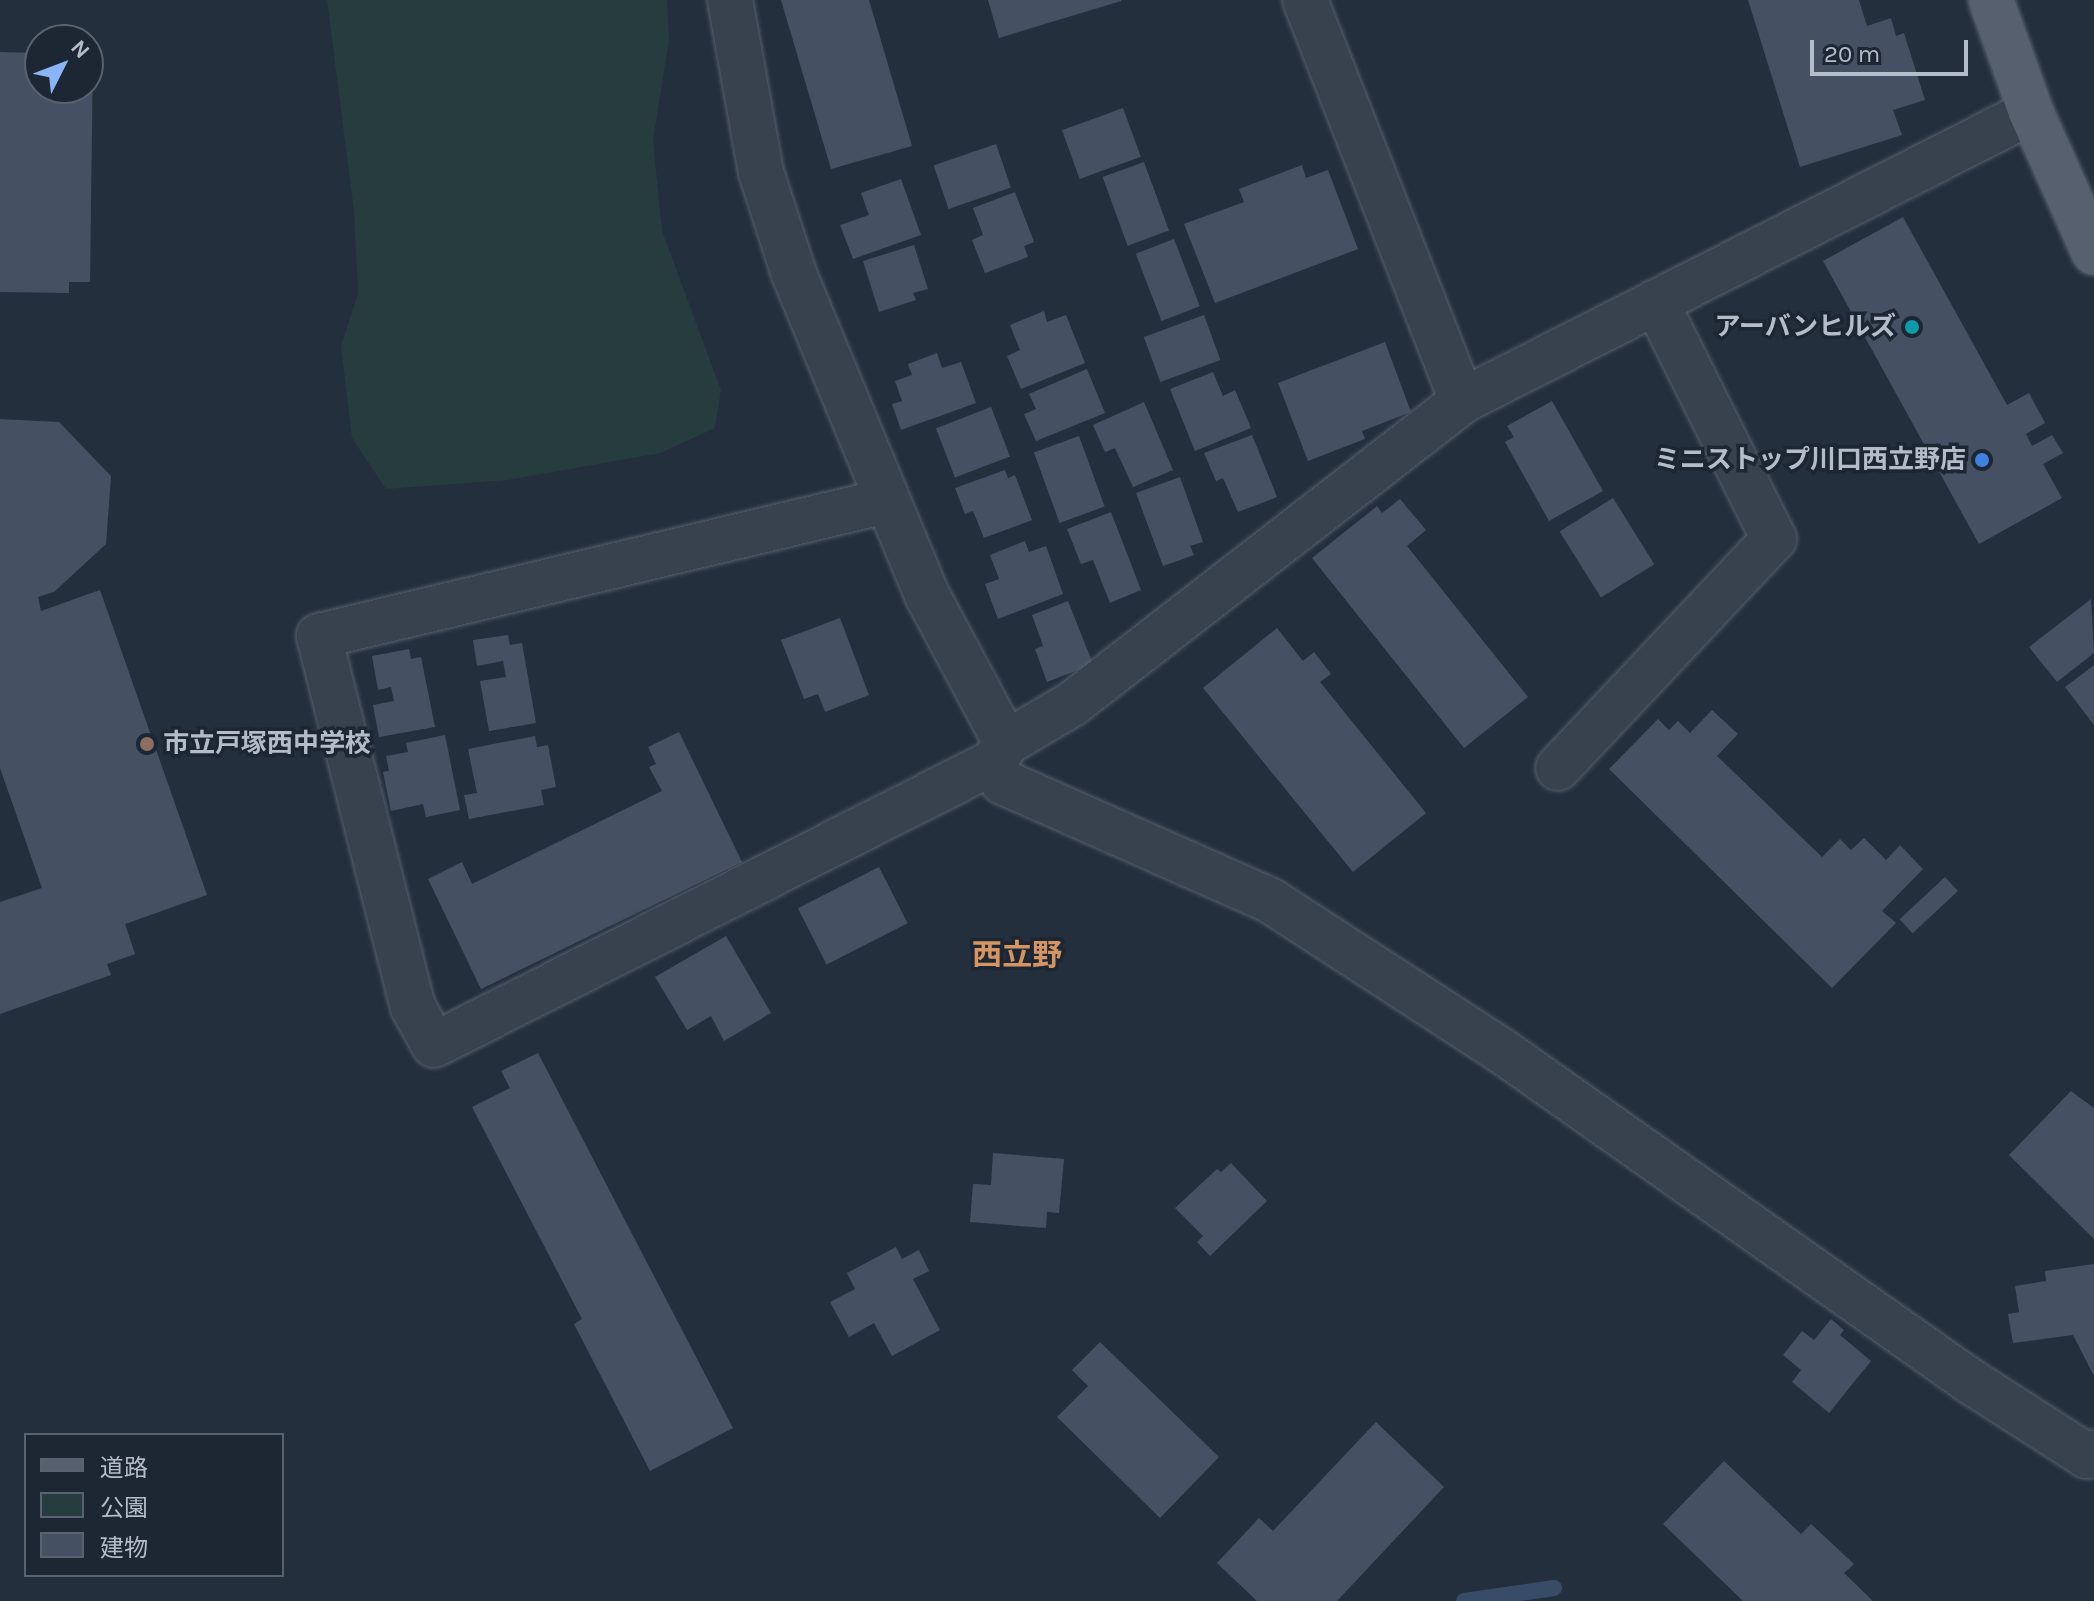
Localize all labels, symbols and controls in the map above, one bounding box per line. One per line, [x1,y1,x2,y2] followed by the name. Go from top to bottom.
[24,24,104,104] north arrow
[1814,24,1972,74] scale bar
[65,35,95,64] text: N
[1824,40,1880,68] text: 20 m
[1716,311,1896,343] place label: アーバンヒルズ
[1903,318,1921,336] marker: アーバンヒルズ
[1654,444,1966,476] place label: ミニストップ川口西立野店
[1973,451,1991,469] marker: ミニストップ川口西立野店
[163,728,371,760] place label: 市立戸塚西中学校
[138,735,156,753] marker: 市立戸塚西中学校
[972,937,1062,973] district label: 西立野
[24,1433,284,1577] legend
[100,1454,148,1482] text: 道路
[100,1494,148,1522] text: 公園
[100,1534,148,1562] text: 建物

